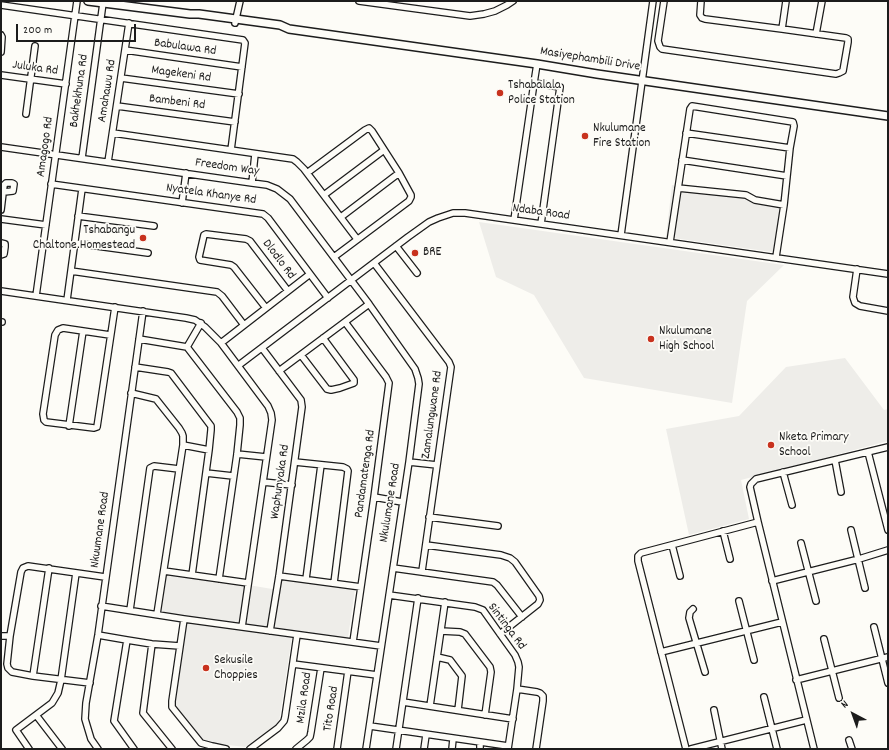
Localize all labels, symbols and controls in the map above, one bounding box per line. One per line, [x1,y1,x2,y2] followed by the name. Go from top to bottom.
[18,16,138,42] scale bar
[23,22,52,39] text: 200 m
[153,36,217,60] street label: Babulawa Rd
[539,44,641,76] street label: Masiyephambili Drive
[67,53,93,129] street label: Bakhekhuna Rd
[11,58,59,80] street label: Juluka Rd
[95,58,121,124] street label: Amahawu Rd
[150,63,212,87] street label: Magekeni Rd
[508,78,575,109] place label: Tshabalala Police Station
[495,88,505,98] marker: Tshabalala Police Station
[148,92,206,114] street label: Bambeni Rd
[34,116,58,178] street label: Amagogo Rd
[593,121,650,152] place label: Nkulumane Fire Station
[580,131,590,141] marker: Nkulumane Fire Station
[194,156,260,180] street label: Freedom Way
[165,181,257,209] street label: Nyatela Khanye Rd
[511,201,571,225] street label: Ndaba Road
[33,223,135,254] place label: Tshabangu Chaltone Homestead
[138,233,148,243] marker: Tshabangu Chaltone Homestead
[258,237,298,283] street label: Dlodlo Rd
[423,245,441,261] place label: BRE
[410,248,420,258] marker: BRE
[659,324,714,355] place label: Nkulumane High School
[646,334,656,344] marker: Nkulumane High School
[419,370,447,460] street label: Zamalungwane Rd
[352,429,380,519] street label: Pandamatenga Rd
[779,430,849,461] place label: Nketa Primary School
[766,440,776,450] marker: Nketa Primary School
[268,444,294,520] street label: Waphunyaka Rd
[377,462,405,544] street label: Nkulumane Road
[88,491,114,569] street label: Nkuumane Road
[483,601,529,653] street label: Sintinga Rd
[214,653,258,684] place label: Sekusile Choppies
[201,663,211,673] marker: Sekusile Choppies
[294,671,316,725] street label: Mzila Road
[321,685,343,733] street label: Tito Road
[833,694,873,734] north arrow
[838,697,852,713] text: N

